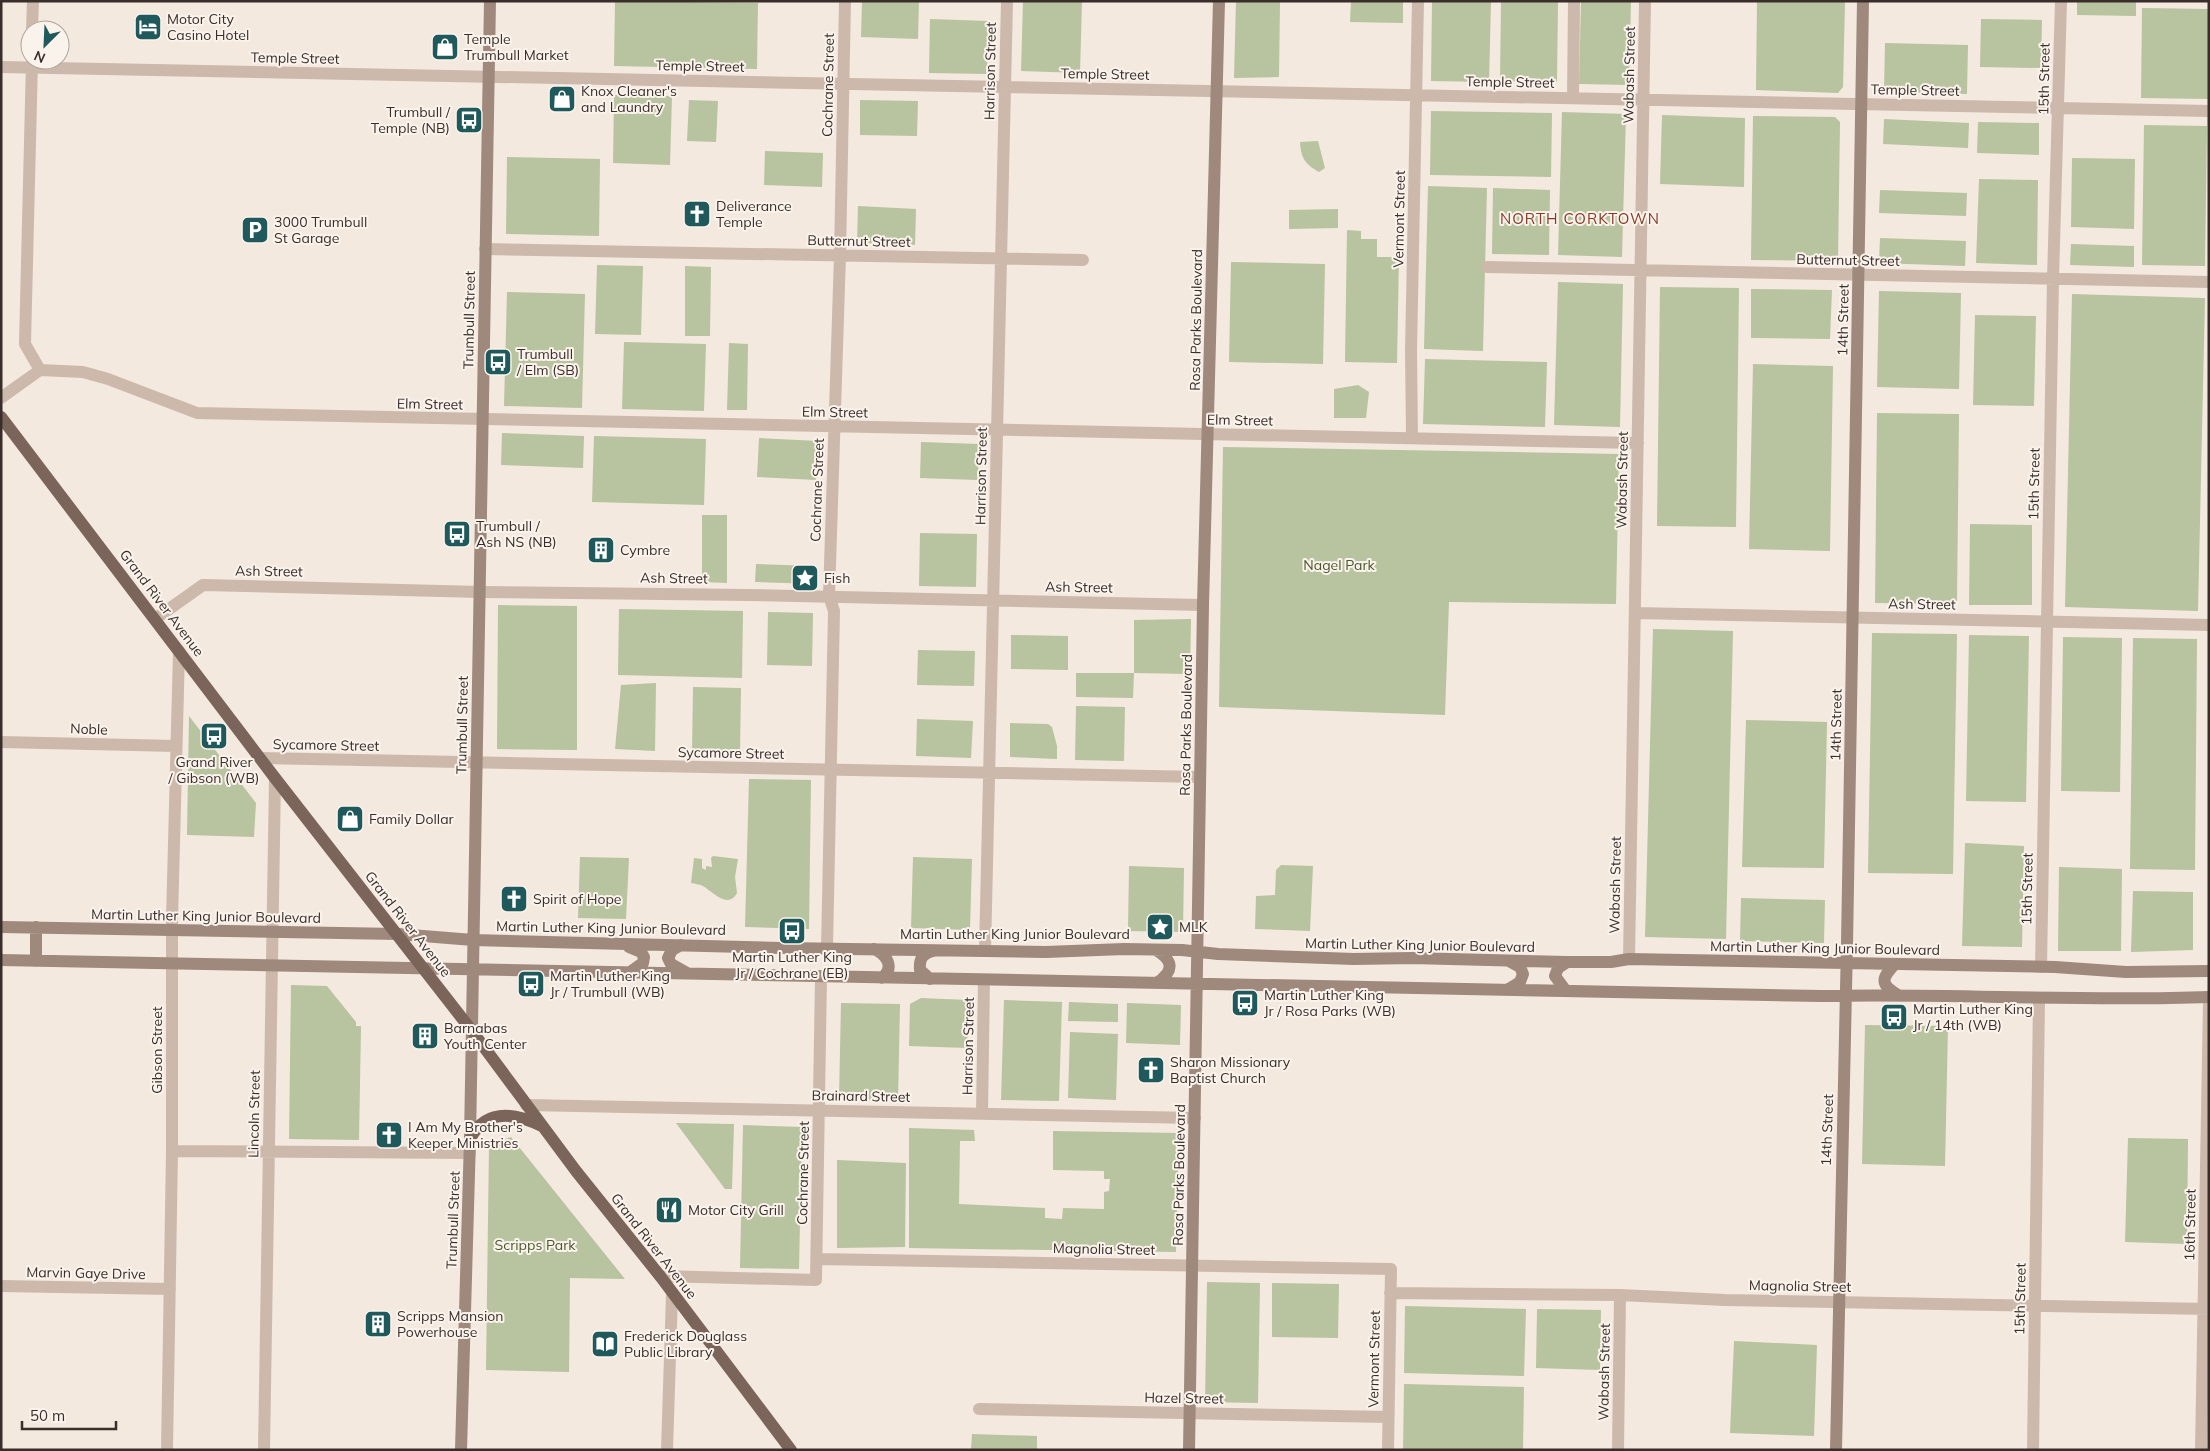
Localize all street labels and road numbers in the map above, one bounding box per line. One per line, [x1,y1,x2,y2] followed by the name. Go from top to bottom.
[980,22,1000,120] street label: Harrison Street
[1619,26,1639,124] street label: Wabash Street
[818,33,838,137] street label: Cochrane Street
[2034,43,2054,115] street label: 15th Street
[250,48,340,68] street label: Temple Street
[655,56,745,76] street label: Temple Street
[1060,64,1150,84] street label: Temple Street
[1465,72,1555,92] street label: Temple Street
[1870,80,1960,100] street label: Temple Street
[1389,170,1409,268] street label: Vermont Street
[807,231,911,251] street label: Butternut Street
[1186,249,1206,391] street label: Rosa Parks Boulevard
[1796,250,1900,270] street label: Butternut Street
[459,271,479,369] street label: Trumbull Street
[1833,284,1853,356] street label: 14th Street
[397,394,463,414] street label: Elm Street
[802,402,868,422] street label: Elm Street
[1207,410,1273,430] street label: Elm Street
[971,427,991,525] street label: Harrison Street
[1612,431,1632,529] street label: Wabash Street
[806,438,828,542] street label: Cochrane Street
[2024,448,2044,520] street label: 15th Street
[116,546,208,660] street label: Grand River Avenue
[235,561,303,581] street label: Ash Street
[640,568,708,588] street label: Ash Street
[1045,577,1113,597] street label: Ash Street
[1888,594,1956,614] street label: Ash Street
[1176,654,1196,796] street label: Rosa Parks Boulevard
[452,676,472,774] street label: Trumbull Street
[1826,689,1846,761] street label: 14th Street
[70,719,108,739] street label: Noble
[273,735,379,755] street label: Sycamore Street
[678,743,784,763] street label: Sycamore Street
[1605,836,1625,934] street label: Wabash Street
[2017,853,2037,925] street label: 15th Street
[361,867,455,981] street label: Grand River Avenue
[91,905,321,927] street label: Martin Luther King Junior Boulevard
[496,917,726,939] street label: Martin Luther King Junior Boulevard
[900,925,1130,943] street label: Martin Luther King Junior Boulevard
[1305,934,1535,956] street label: Martin Luther King Junior Boulevard
[1710,937,1940,959] street label: Martin Luther King Junior Boulevard
[958,997,978,1095] street label: Harrison Street
[148,1006,166,1094] street label: Gibson Street
[244,1070,264,1158] street label: Lincoln Street
[812,1086,911,1106] street label: Brainard Street
[1817,1093,1837,1166] street label: 14th Street
[1169,1104,1189,1246] street label: Rosa Parks Boulevard
[793,1121,813,1225] street label: Cochrane Street
[442,1170,464,1269] street label: Trumbull Street
[607,1189,701,1303] street label: Grand River Avenue
[2180,1189,2200,1261] street label: 16th Street
[1053,1239,1155,1259] street label: Magnolia Street
[26,1263,146,1283] street label: Marvin Gaye Drive
[2010,1263,2030,1335] street label: 15th Street
[1749,1276,1851,1296] street label: Magnolia Street
[1364,1310,1384,1408] street label: Vermont Street
[1594,1323,1614,1421] street label: Wabash Street
[1144,1388,1224,1408] street label: Hazel Street

